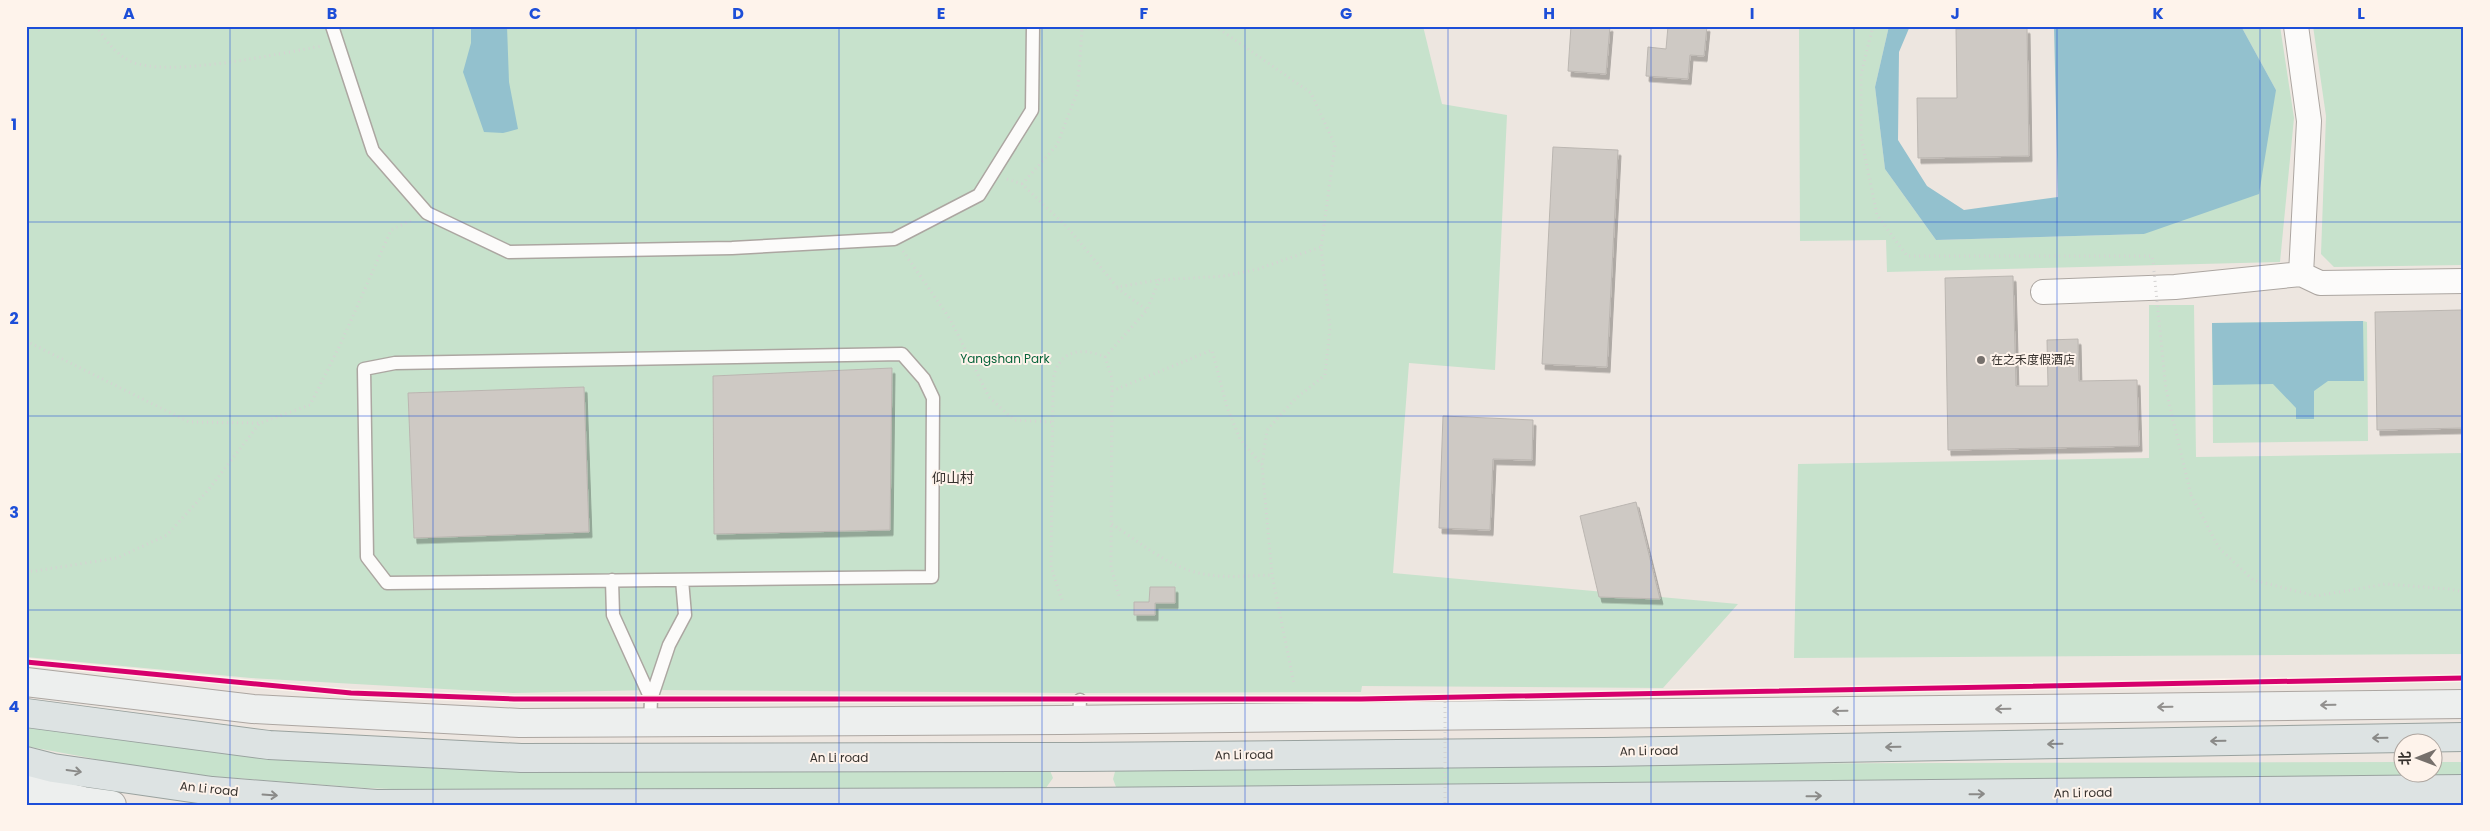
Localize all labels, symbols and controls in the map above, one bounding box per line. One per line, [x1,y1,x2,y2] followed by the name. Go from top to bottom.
[123,2,135,25] text: A
[327,2,337,25] text: B
[529,2,541,25] text: C
[732,2,744,25] text: D
[937,2,945,25] text: E
[1140,2,1149,25] text: F
[1340,2,1352,25] text: G
[1543,2,1555,25] text: H
[1750,2,1754,25] text: I
[1950,2,1960,25] text: J
[2152,2,2164,25] text: K
[2357,2,2365,25] text: L
[11,113,17,136] text: 1
[9,307,19,330] text: 2
[960,350,1051,367] park label: Yangshan Park
[1991,351,2075,368] place label: 在之禾度假酒店
[1975,354,1987,366] marker: 在之禾度假酒店
[932,468,974,488] district label: 仰山村
[9,501,19,524] text: 3
[9,695,20,718] text: 4
[2320,701,2336,710] one-way arrow
[2157,702,2174,712] one-way arrow
[1995,704,2011,714] one-way arrow
[1832,706,1848,716] one-way arrow
[2372,734,2388,743] one-way arrow
[2392,734,2442,784] north arrow
[2210,736,2226,746] one-way arrow
[2047,739,2064,749] one-way arrow
[1619,741,1678,760] street label: An Li road
[1885,742,1901,752] one-way arrow
[1214,745,1273,764] street label: An Li road
[810,749,868,766] street label: An Li road
[2395,751,2415,765] text: 北
[66,766,82,776] one-way arrow
[179,777,239,800] street label: An Li road
[2053,783,2112,802] street label: An Li road
[1968,789,1985,799] one-way arrow
[262,791,278,800] one-way arrow
[1806,791,1822,801] one-way arrow

